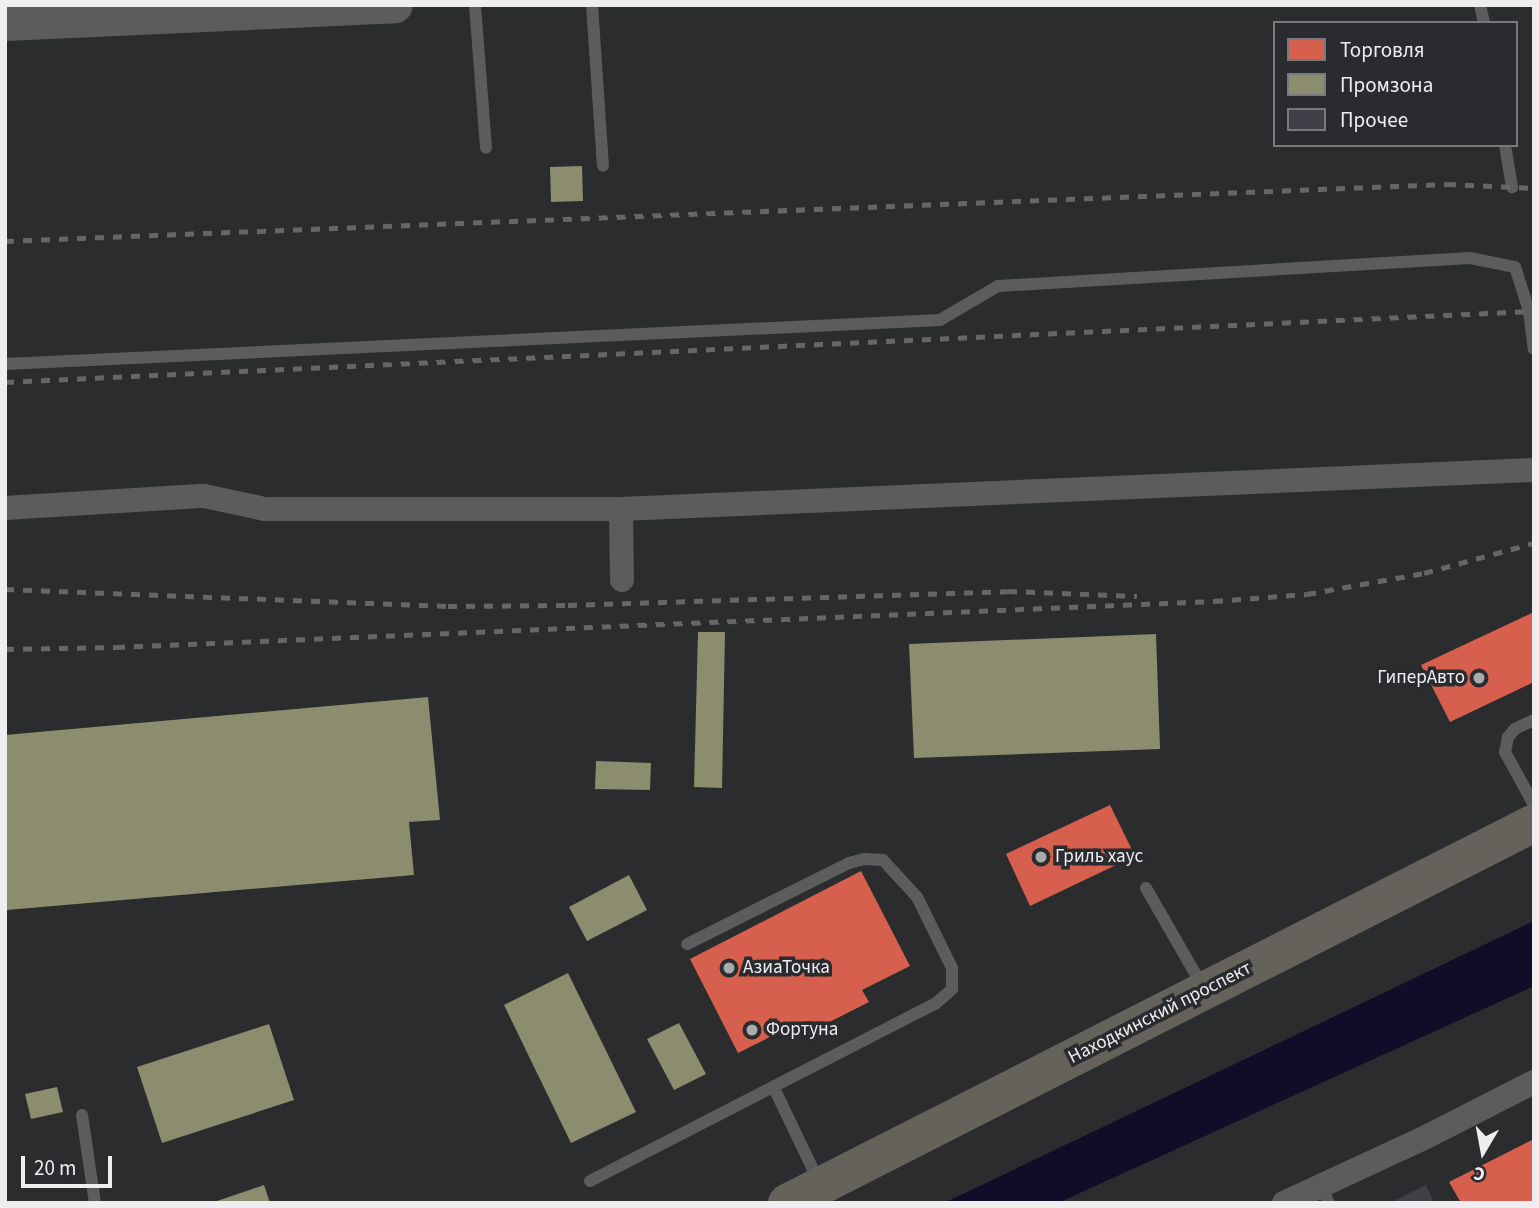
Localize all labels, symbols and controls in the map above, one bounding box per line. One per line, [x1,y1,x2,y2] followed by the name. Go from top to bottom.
[1273,21,1518,147] legend
[1340,35,1425,65] text: Торговля
[1340,70,1433,100] text: Промзона
[1340,105,1408,135] text: Прочее
[1377,667,1465,689] place label: ГиперАвто
[1471,670,1487,686] marker: ГиперАвто
[1055,846,1143,868] place label: Гриль хаус
[1033,849,1049,865] marker: Гриль хаус
[743,957,830,979] place label: АзиаТочка
[1065,957,1255,1069] street label: Находкинский проспект
[721,960,737,976] marker: АзиаТочка
[766,1019,838,1041] place label: Фортуна
[744,1022,760,1038] marker: Фортуна
[1448,1117,1518,1187] north arrow
[24,1142,116,1186] scale bar
[34,1153,76,1183] text: 20 m
[1471,1159,1487,1187] text: С

